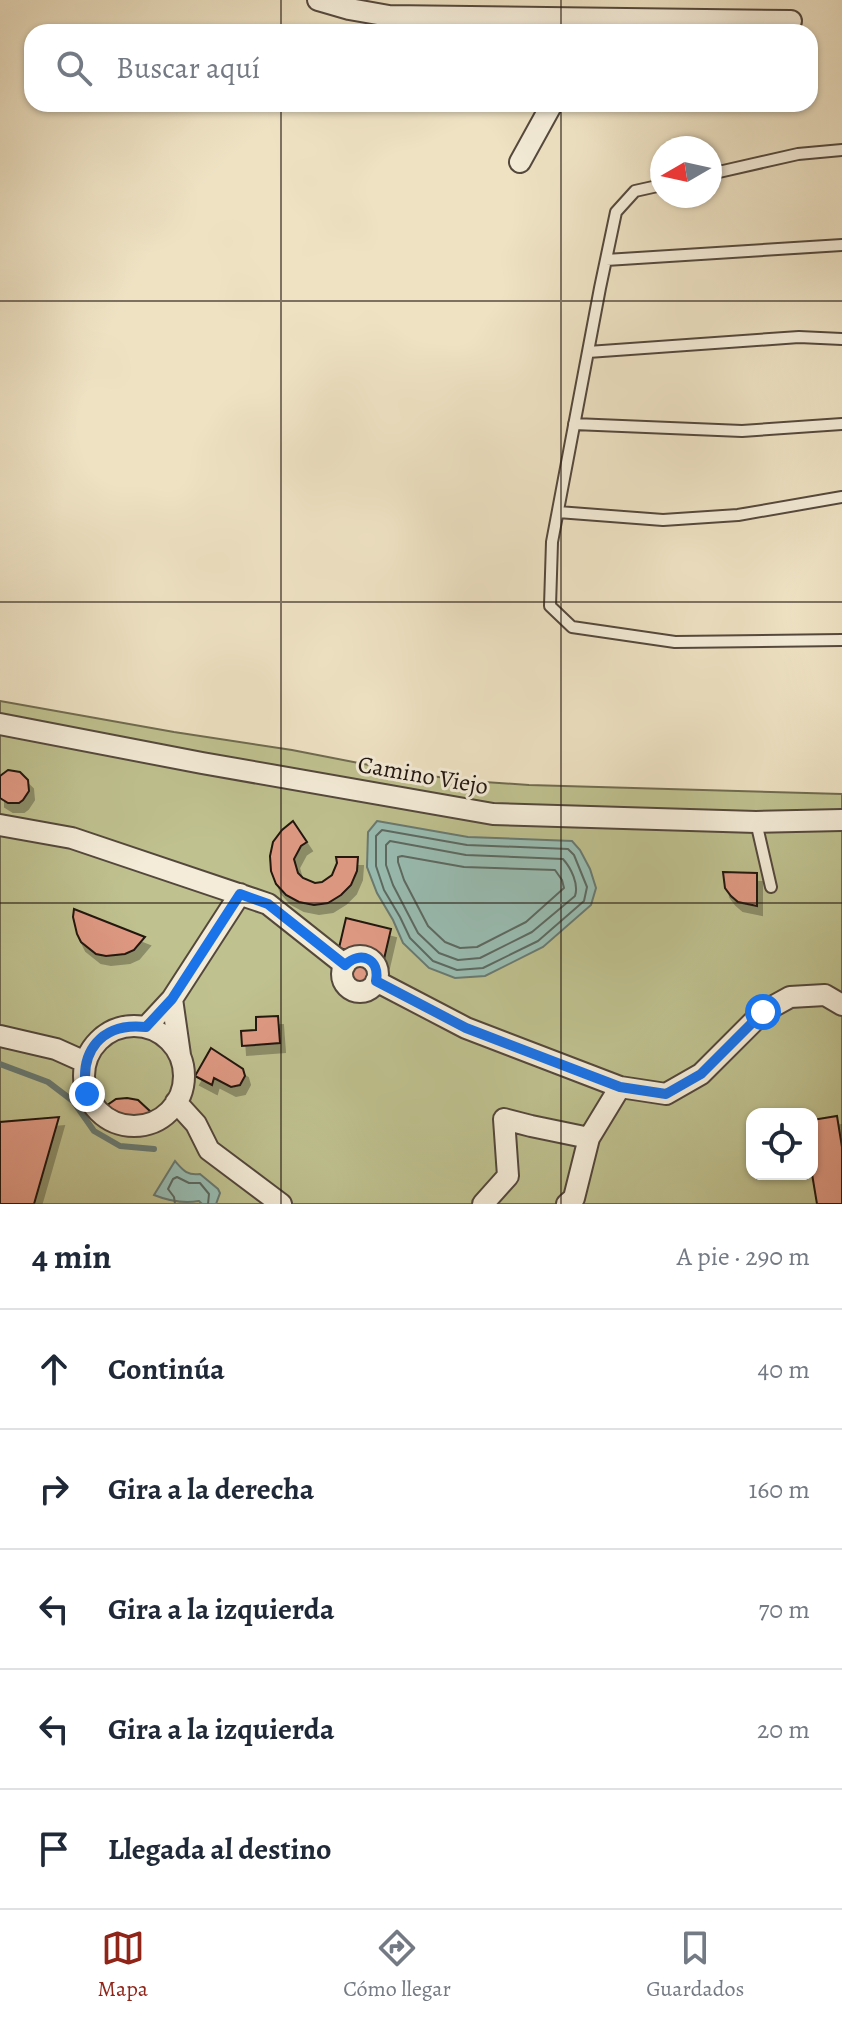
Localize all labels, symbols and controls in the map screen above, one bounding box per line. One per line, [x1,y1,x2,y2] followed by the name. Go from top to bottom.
[24,24,818,112] search box
[52,46,96,90] icon: search
[116,48,260,88] text: Buscar aquí
[650,136,722,208] north arrow
[355,748,491,802] street label: Camino Viejo
[745,994,781,1030] route start
[69,1076,105,1112] route end
[746,1108,818,1180] map controls
[746,1108,818,1180] button: locate
[32,1233,111,1280] text: 4 min
[677,1239,810,1274] text: A pie · 290 m
[32,1347,76,1391] icon: ahead
[108,1349,225,1389] text: Continúa
[758,1352,810,1387] text: 40 m
[32,1467,76,1511] icon: right
[108,1469,314,1509] text: Gira a la derecha
[748,1472,810,1507] text: 160 m
[32,1587,76,1631] icon: left
[108,1589,334,1629] text: Gira a la izquierda
[758,1592,810,1627] text: 70 m
[32,1707,76,1751] icon: left
[108,1709,334,1749] text: Gira a la izquierda
[757,1712,810,1747] text: 20 m
[32,1827,76,1871] icon: arrive
[108,1829,331,1869] text: Llegada al destino
[98,1926,148,2004] tab: Mapa
[343,1926,451,2004] tab: Cómo llegar
[646,1926,744,2004] tab: Guardados

